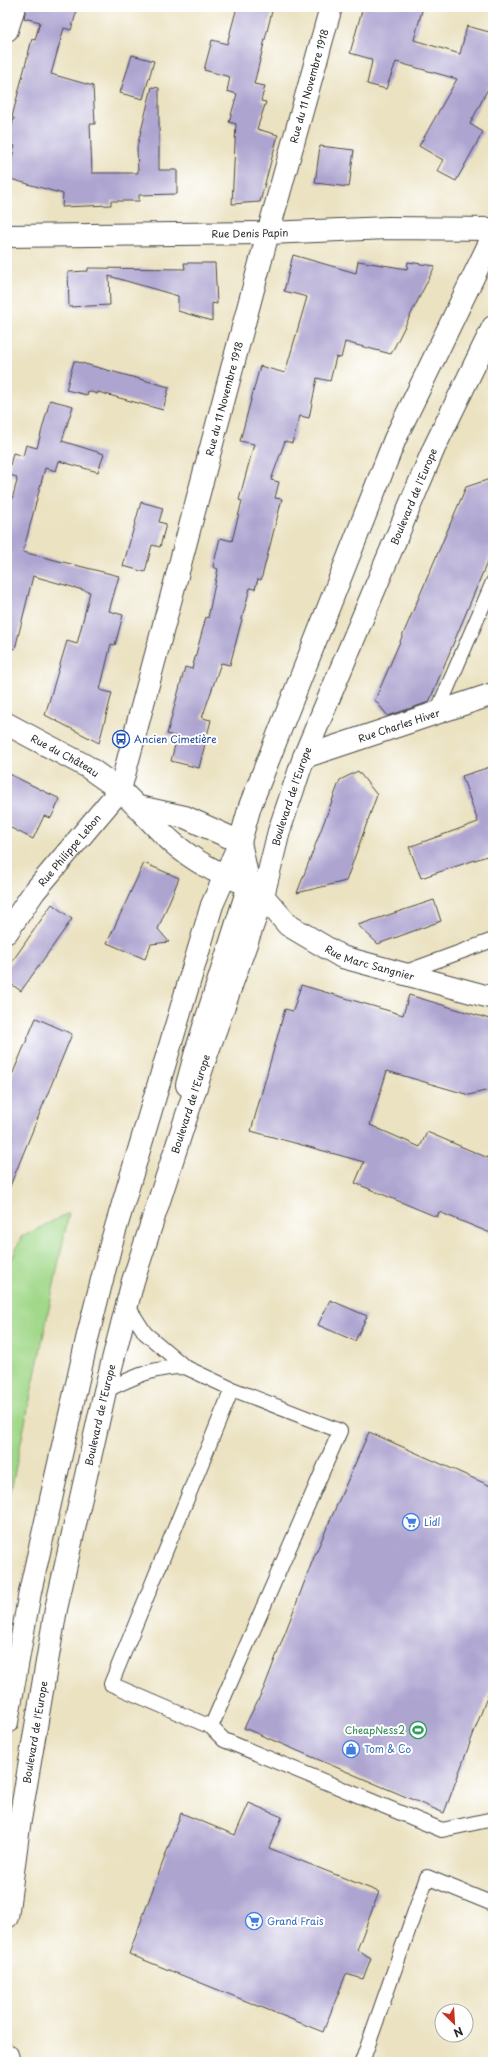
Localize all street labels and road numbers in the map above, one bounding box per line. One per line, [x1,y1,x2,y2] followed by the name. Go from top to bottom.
[285,27,332,145] street label: Rue du 11 Novembre 1918
[211,224,289,241] street label: Rue Denis Papin
[201,340,246,458] street label: Rue du 11 Novembre 1918
[386,446,440,547] street label: Boulevard de l'Europe
[356,704,442,745] street label: Rue Charles Hiver
[28,730,102,780] street label: Rue du Château
[268,744,315,847] street label: Boulevard de l'Europe
[34,810,104,889] street label: Rue Philippe Lebon
[322,941,416,983] street label: Rue Marc Sangnier
[167,1052,213,1155] street label: Boulevard de l'Europe
[80,1362,119,1467] street label: Boulevard de l'Europe
[18,1680,51,1784] street label: Boulevard de l'Europe

